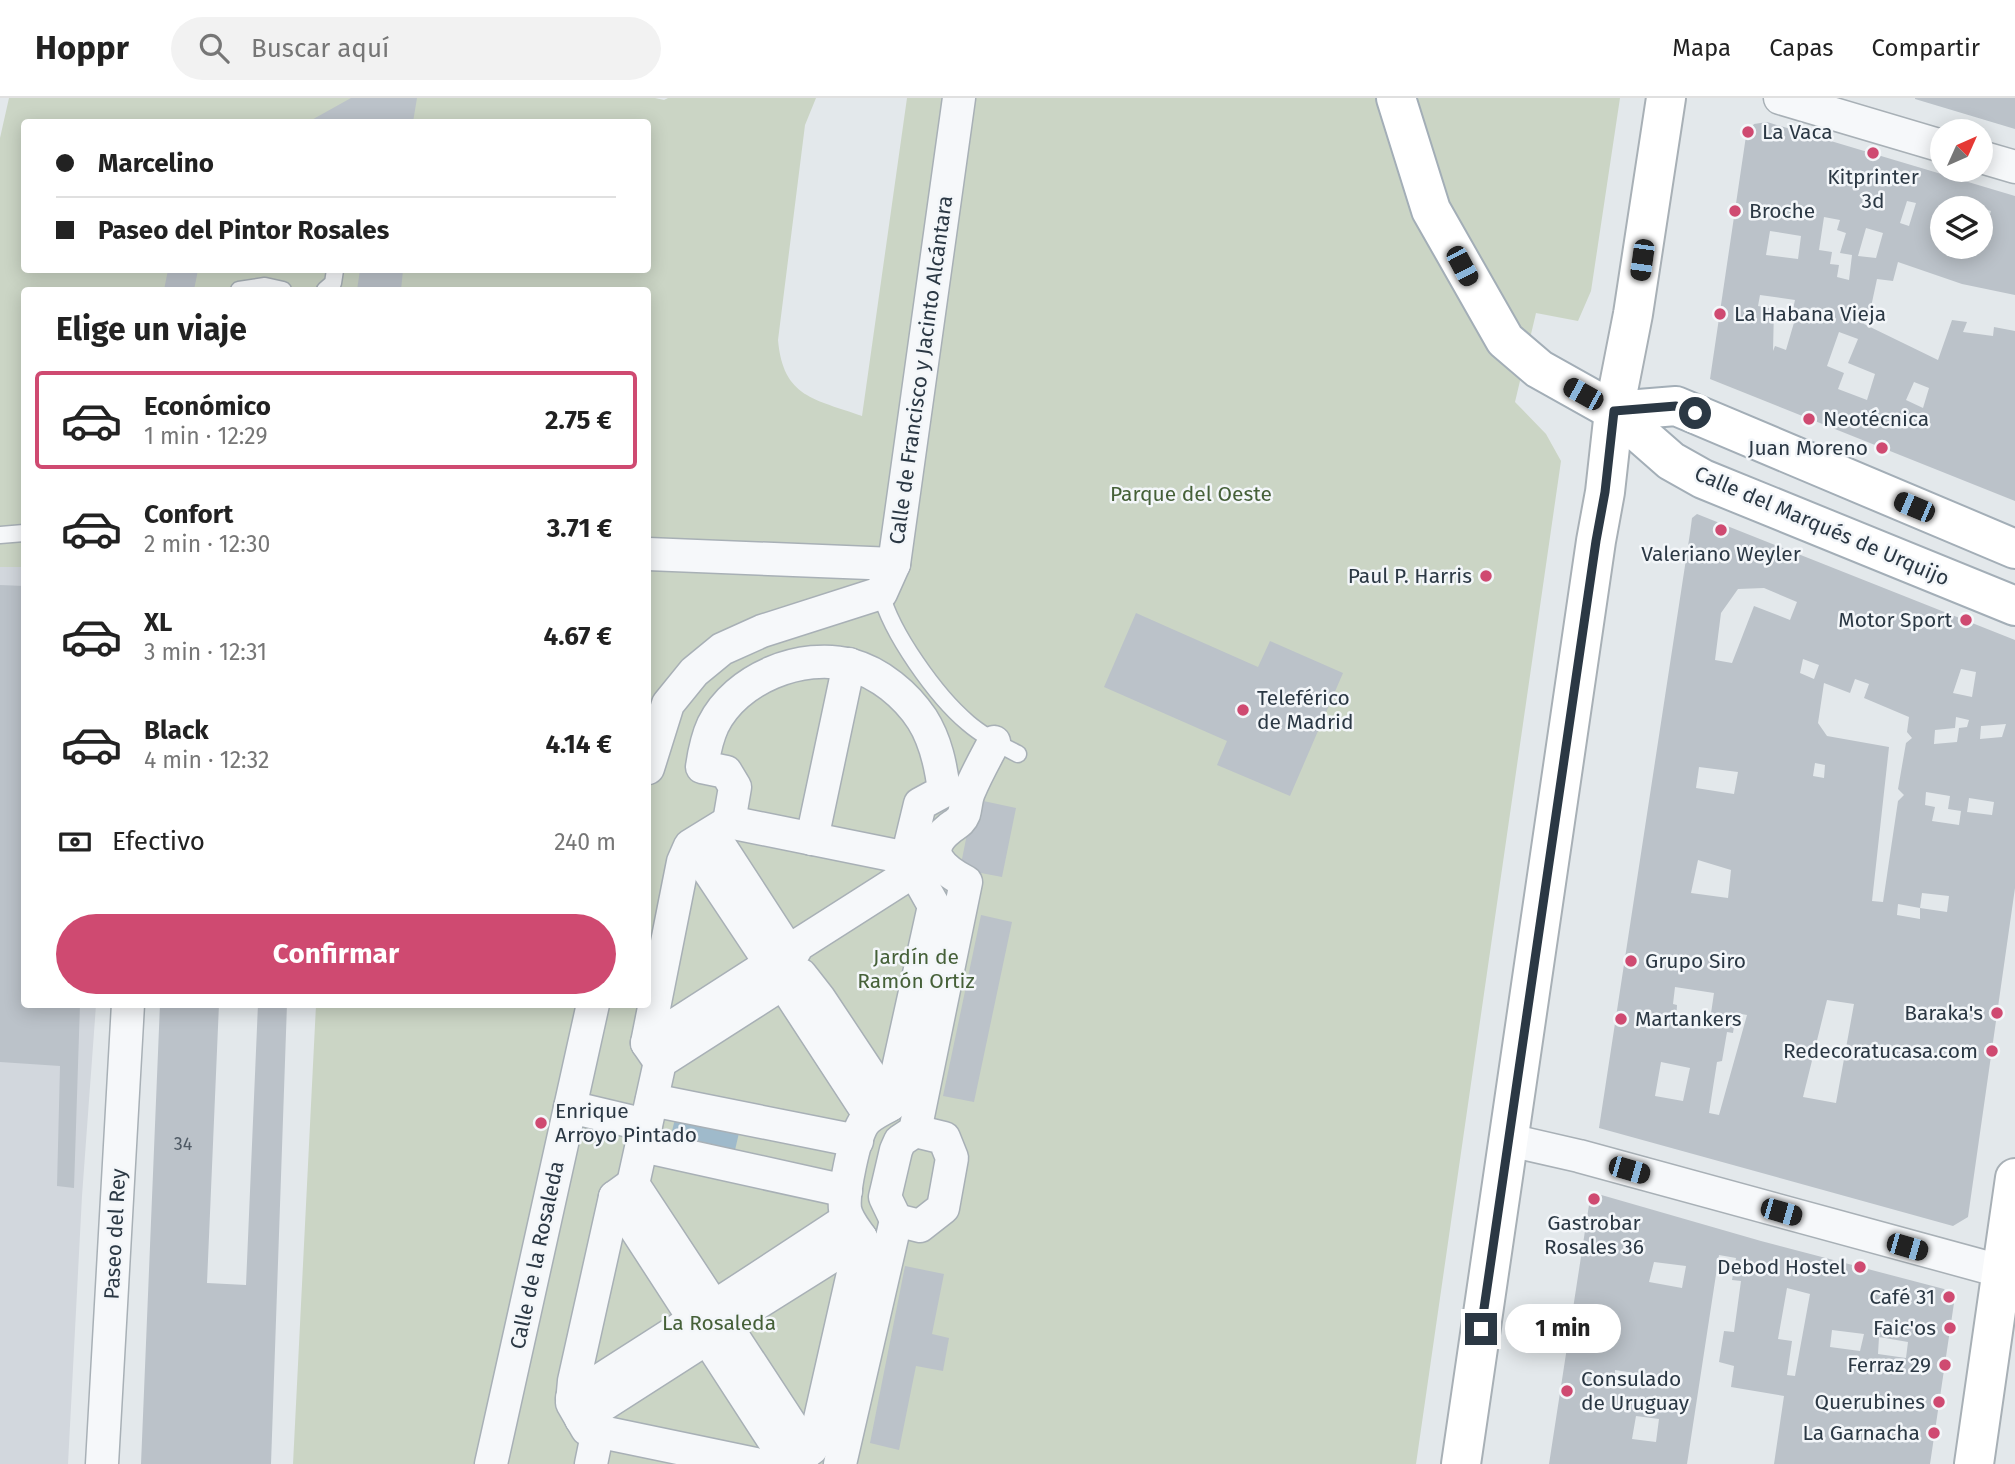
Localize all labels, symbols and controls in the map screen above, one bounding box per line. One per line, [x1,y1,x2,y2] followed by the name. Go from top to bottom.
[171,17,661,80] search box
[35,28,129,68] text: Hoppr
[195,29,233,67] icon: search
[251,33,389,64] text: Buscar aquí
[1672,34,1731,62] text: Mapa
[1769,34,1833,62] text: Capas
[1871,34,1980,62] text: Compartir
[1762,119,1833,145] place label: La Vaca
[1930,119,1993,182] north arrow
[1930,119,1993,259] map controls
[1740,124,1756,140] marker: La Vaca
[1865,145,1881,161] marker: Kitprinter 3d
[98,148,214,179] text: Marcelino
[1827,164,1919,214] place label: Kitprinter 3d
[884,194,958,546] street label: Calle de Francisco y Jacinto Alcántara
[1930,196,1993,259] button: layers
[1749,198,1815,224] place label: Broche
[1727,203,1743,219] marker: Broche
[98,215,389,246] text: Paseo del Pintor Rosales
[1629,238,1656,282] car
[1443,243,1482,289] car
[1734,301,1886,327] place label: La Habana Vieja
[1712,306,1728,322] marker: La Habana Vieja
[56,310,247,348] text: Elige un viaje
[1560,375,1607,413] car
[60,389,123,452] icon: car
[144,391,271,422] text: Económico
[1679,397,1711,429] route start
[545,405,612,436] text: 2.75 €
[1823,406,1929,432] place label: Neotécnica
[1801,411,1817,427] marker: Neotécnica
[144,422,268,450] text: 1 min · 12:29
[1748,435,1868,461] place label: Juan Moreno
[1874,440,1890,456] marker: Juan Moreno
[1691,460,1953,592] street label: Calle del Marqués de Urquijo
[1110,481,1272,507] park label: Parque del Oeste
[1891,489,1938,525] car
[60,497,123,560] icon: car
[144,499,233,530] text: Confort
[547,513,612,544] text: 3.71 €
[1713,522,1729,538] marker: Valeriano Weyler
[144,530,270,558] text: 2 min · 12:30
[1641,541,1801,567] place label: Valeriano Weyler
[1348,563,1472,589] place label: Paul P. Harris
[1478,568,1494,584] marker: Paul P. Harris
[60,605,123,668] icon: car
[144,607,172,638] text: XL
[1838,607,1952,633] place label: Motor Sport
[1958,612,1974,628] marker: Motor Sport
[544,621,612,652] text: 4.67 €
[144,638,267,666] text: 3 min · 12:31
[1257,685,1353,735] place label: Teleférico de Madrid
[1235,702,1251,718] marker: Teleférico de Madrid
[60,713,123,776] icon: car
[144,715,209,746] text: Black
[545,729,612,760] text: 4.14 €
[144,746,269,774] text: 4 min · 12:32
[56,823,94,861] icon: cash
[112,826,205,857] text: Efectivo
[554,828,616,856] text: 240 m
[56,914,616,994] button: Confirmar
[857,944,975,994] park label: Jardín de Ramón Ortiz
[1645,948,1746,974] place label: Grupo Siro
[1623,953,1639,969] marker: Grupo Siro
[1904,1000,1983,1026] place label: Baraka's
[1989,1005,2005,1021] marker: Baraka's
[1635,1006,1742,1032] place label: Martankers
[1613,1011,1629,1027] marker: Martankers
[1783,1038,1978,1064] place label: Redecoratucasa.com
[1984,1043,2000,1059] marker: Redecoratucasa.com
[555,1098,697,1148] place label: Enrique Arroyo Pintado
[533,1115,549,1131] marker: Enrique Arroyo Pintado
[174,1133,193,1155] house number: 34
[1606,1154,1653,1186] car
[504,1159,570,1351] street label: Calle de la Rosaleda
[99,1167,131,1300] street label: Paseo del Rey
[1586,1191,1602,1207] marker: Gastrobar Rosales 36
[1758,1196,1805,1228] car
[1544,1210,1644,1260] place label: Gastrobar Rosales 36
[1884,1231,1931,1263] car
[1717,1254,1846,1280] place label: Debod Hostel
[1852,1259,1868,1275] marker: Debod Hostel
[1869,1284,1935,1310] place label: Café 31
[1941,1289,1957,1305] marker: Café 31
[1506,1304,1621,1354] callout: 1 min
[662,1310,776,1336] park label: La Rosaleda
[1465,1313,1497,1345] route end
[1535,1314,1591,1342] text: 1 min
[1873,1315,1936,1341] place label: Faic'os
[1942,1320,1958,1336] marker: Faic'os
[1847,1352,1931,1378] place label: Ferraz 29
[1937,1357,1953,1373] marker: Ferraz 29
[1581,1366,1690,1416] place label: Consulado de Uruguay
[1559,1383,1575,1399] marker: Consulado de Uruguay
[1815,1389,1925,1415] place label: Querubines
[1931,1394,1947,1410] marker: Querubines
[1802,1420,1920,1446] place label: La Garnacha
[1926,1425,1942,1441] marker: La Garnacha

